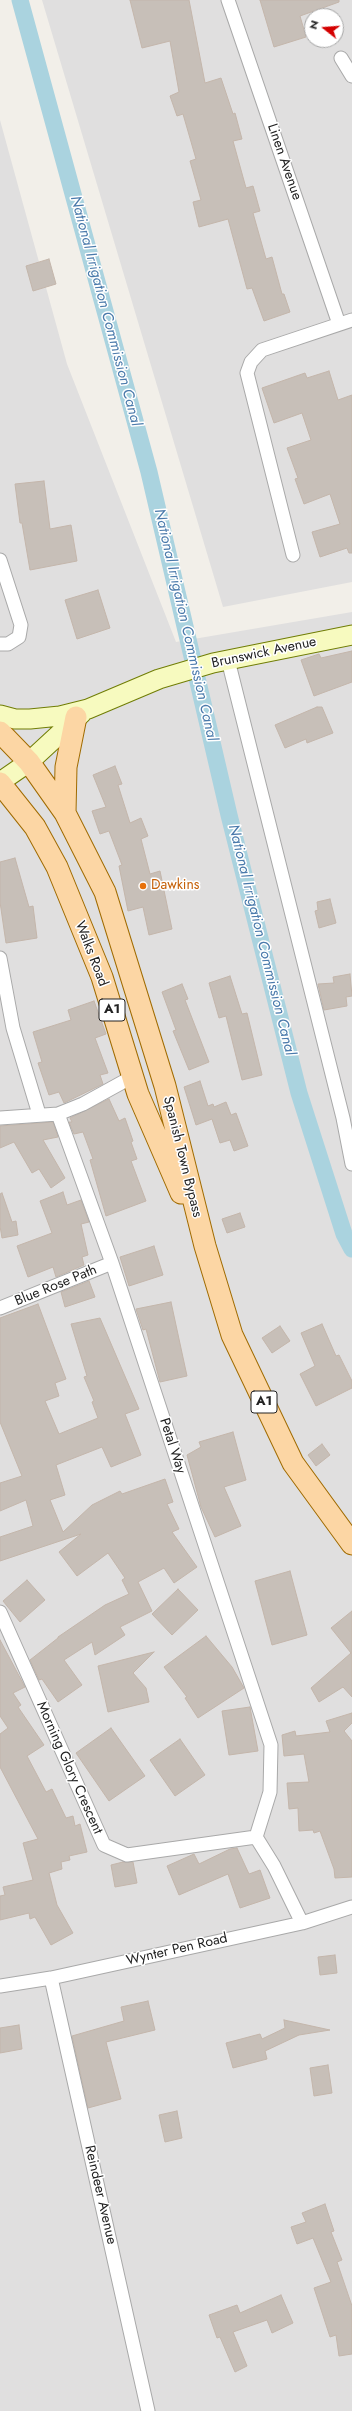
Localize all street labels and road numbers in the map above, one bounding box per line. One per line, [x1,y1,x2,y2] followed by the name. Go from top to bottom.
[263,122,305,202] street label: Linen Avenue
[210,634,318,672] street label: Brunswick Avenue
[71,919,111,989] street label: Walks Road
[99,999,125,1021] road number: A1
[159,1095,205,1219] street label: Spanish Town Bypass
[13,1262,99,1310] street label: Blue Rose Path
[251,1391,277,1413] road number: A1
[155,1416,189,1476] street label: Petal Way
[32,1699,106,1837] street label: Morning Glory Crescent
[125,1930,229,1970] street label: Wynter Pen Road
[80,2144,120,2246] street label: Reindeer Avenue

